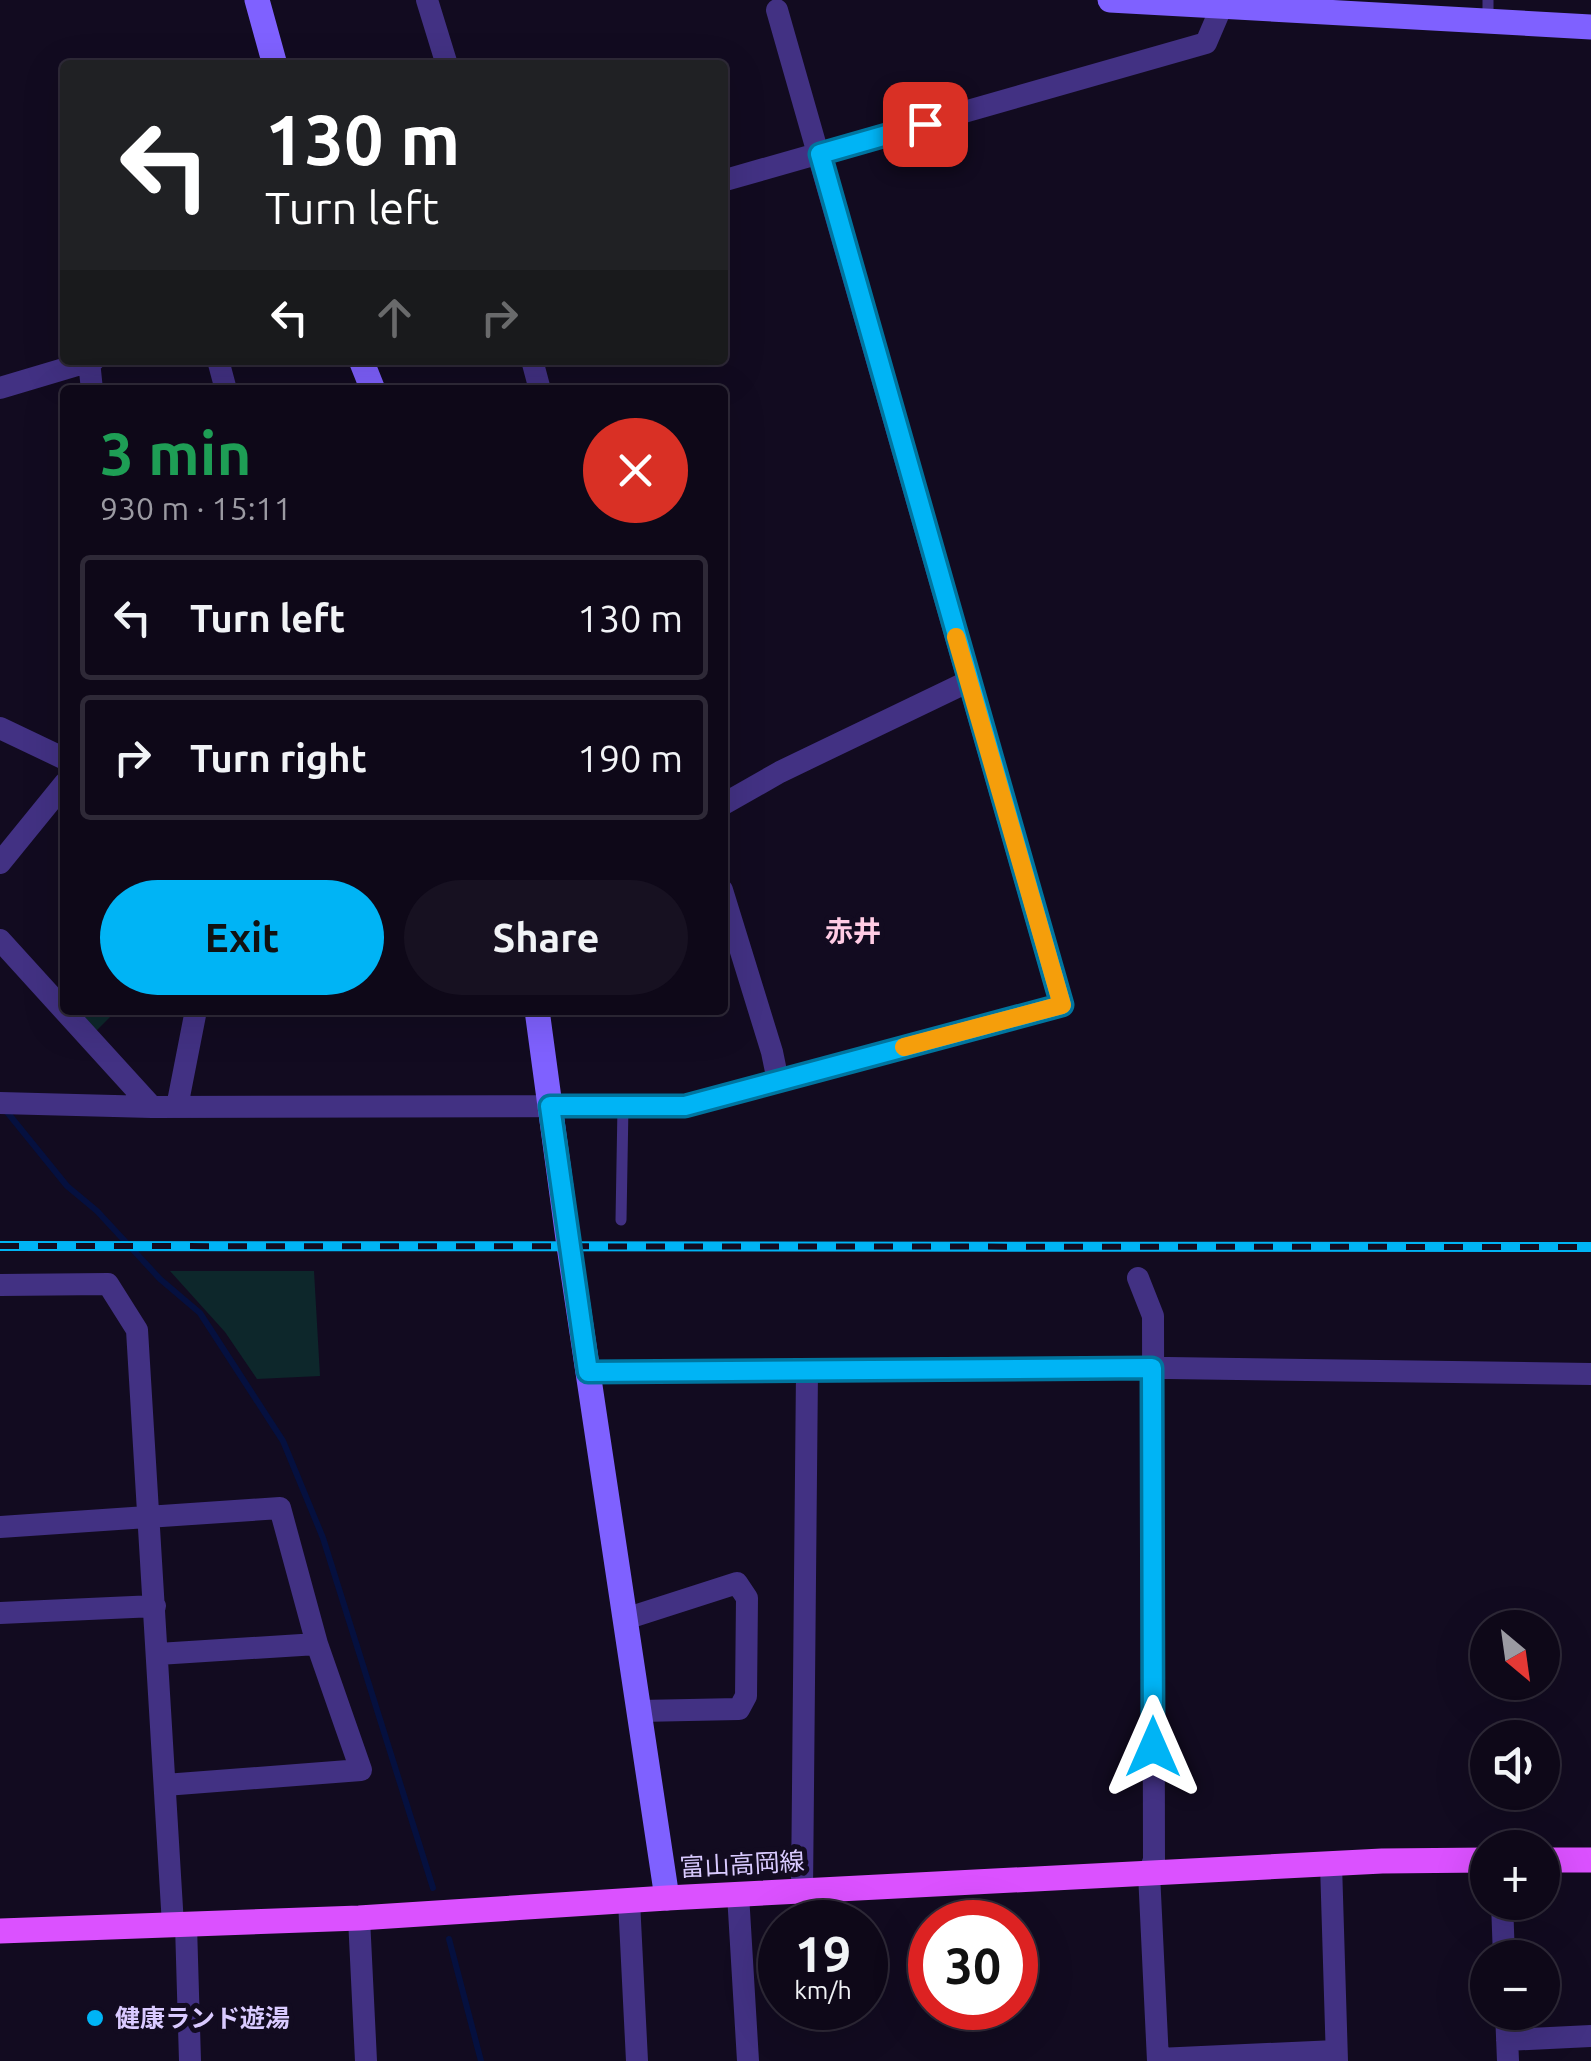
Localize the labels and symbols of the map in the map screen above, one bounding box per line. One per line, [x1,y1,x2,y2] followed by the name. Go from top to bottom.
[883,82,968,167] pin
[825,915,881,946] district label: 赤井
[1470,1610,1560,1700] north arrow
[1101,1695,1205,1799] position arrow
[679,1847,805,1881] street label: 富山高岡線
[908,1900,1038,2030] speed limit sign: 30
[115,2004,290,2032] place label: 健康ランド遊湯
[84,2007,106,2029] marker: 健康ランド遊湯

